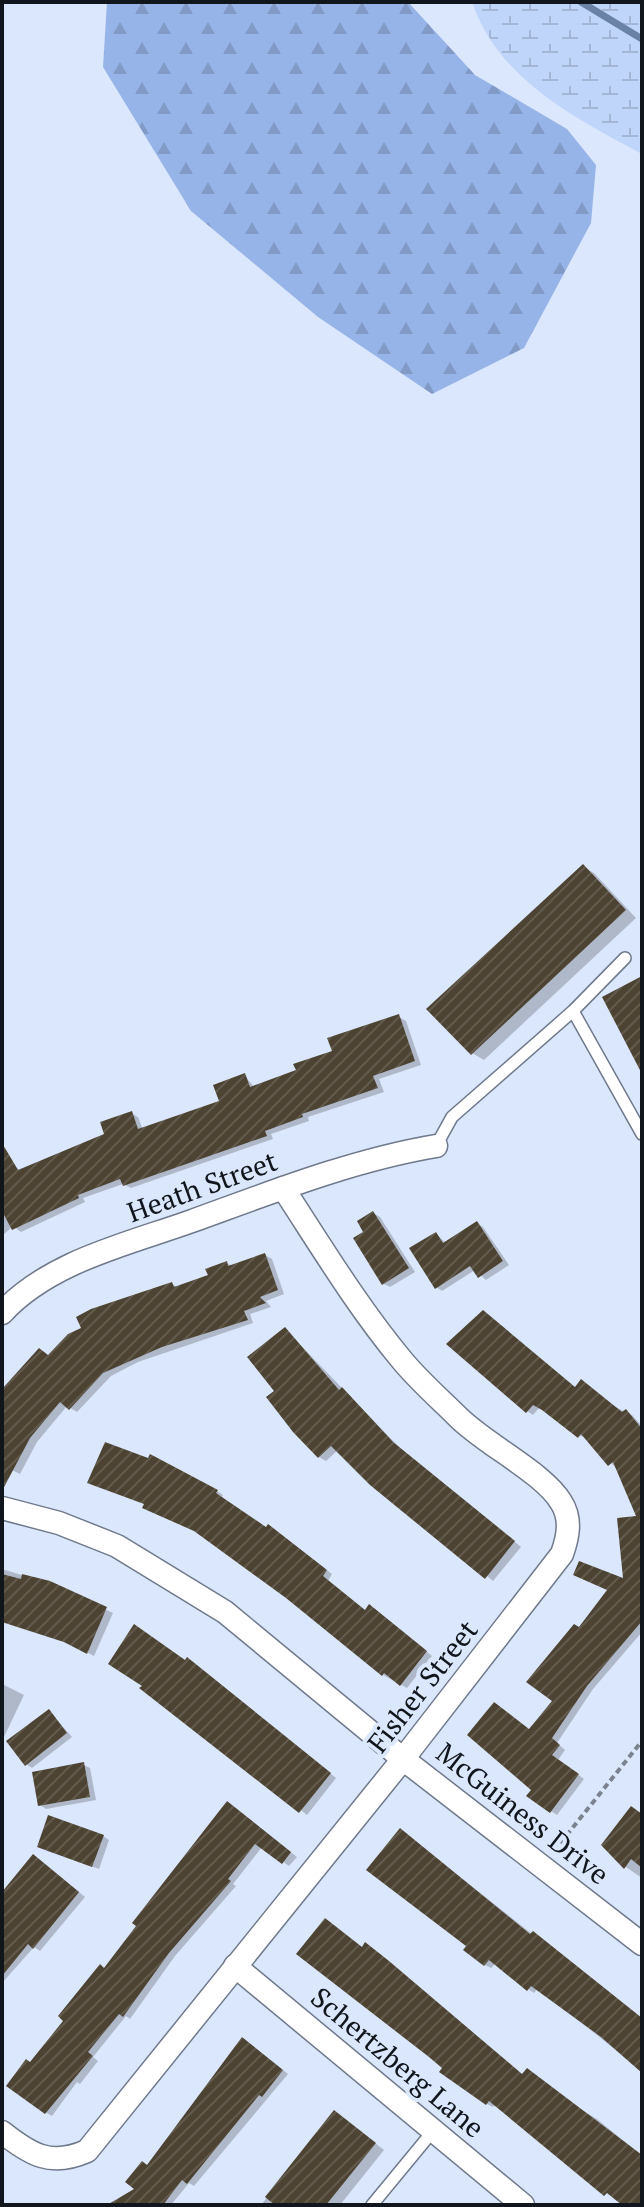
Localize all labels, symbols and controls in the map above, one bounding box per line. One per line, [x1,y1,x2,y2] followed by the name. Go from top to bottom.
[122,1142,283,1230] street label: Heath Street
[359,1612,486,1760] street label: Fisher Street
[429,1734,617,1892] street label: McGuiness Drive
[304,1979,492,2145] street label: Schertzberg Lane

